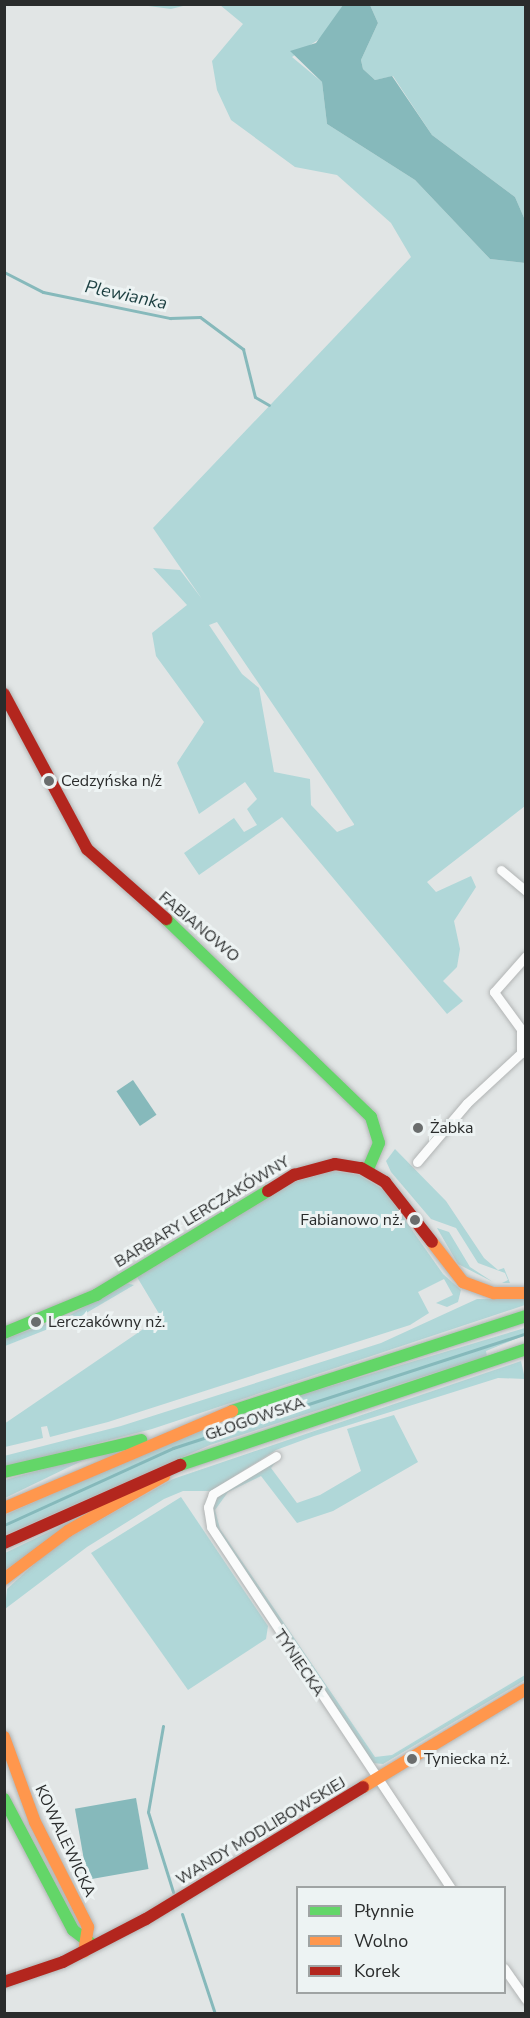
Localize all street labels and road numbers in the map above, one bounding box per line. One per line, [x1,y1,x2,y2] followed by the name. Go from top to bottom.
[155,888,243,966] street label: FABIANOWO
[111,1152,293,1272] street label: BARBARY LERCZAKÓWNY
[203,1393,307,1445] street label: GŁOGOWSKA
[270,1626,328,1700] street label: TYNIECKA
[173,1773,349,1889] street label: WANDY MODLIBOWSKIEJ
[31,1782,99,1900] street label: KOWALEWICKA

